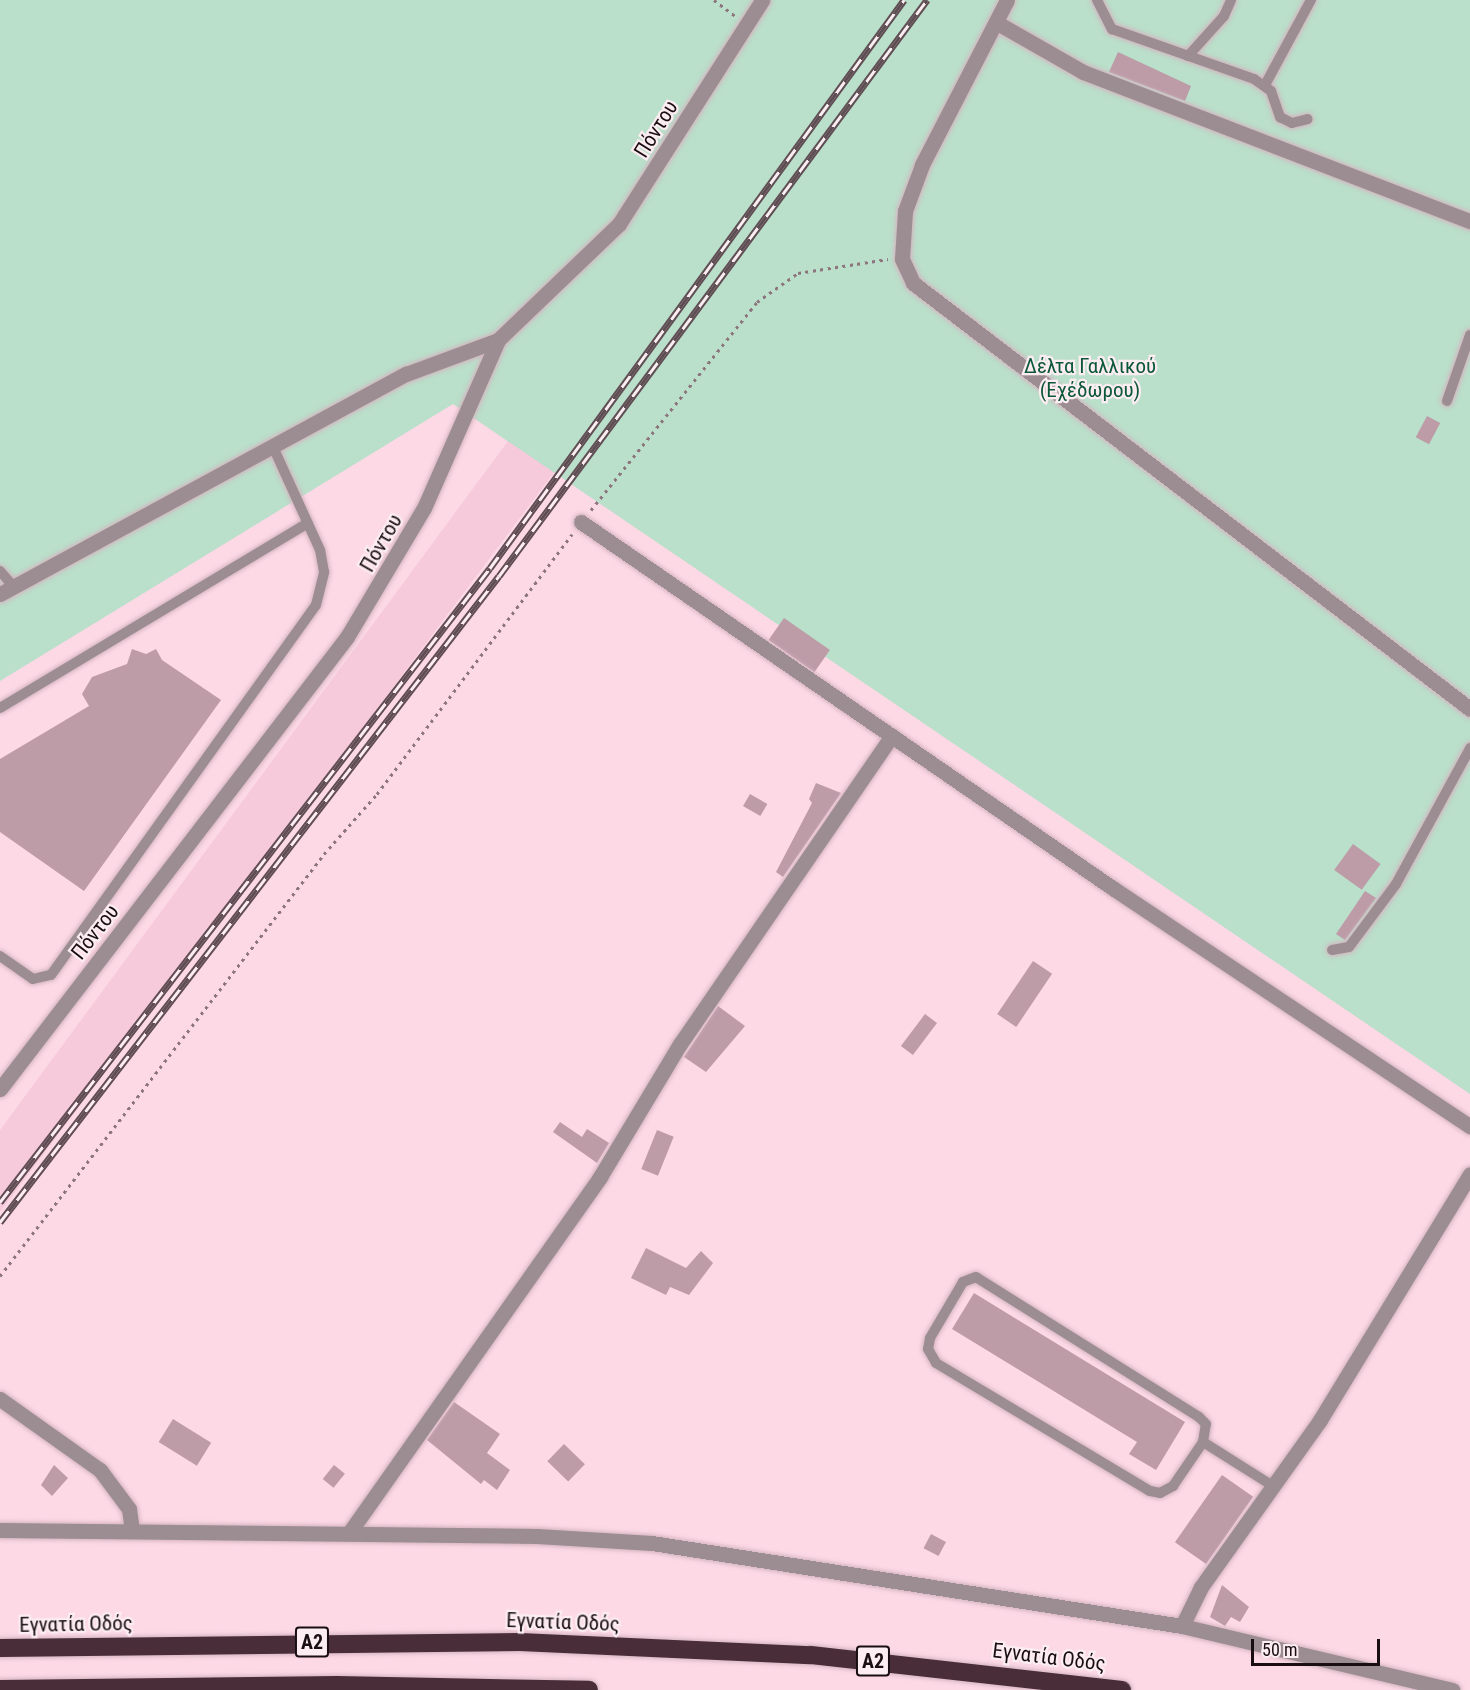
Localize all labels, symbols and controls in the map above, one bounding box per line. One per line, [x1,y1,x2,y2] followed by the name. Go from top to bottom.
[629,96,683,162] street label: Πόντου
[1024,353,1156,403] park label: Δέλτα Γαλλικού (Εχέδωρου)
[354,510,408,576] street label: Πόντου
[66,900,124,964] street label: Πόντου
[506,1607,620,1637] street label: Εγνατία Οδός
[19,1610,133,1638] street label: Εγνατία Οδός
[294,1625,330,1659] road number: Α2
[1254,1627,1383,1665] scale bar
[991,1638,1107,1676] street label: Εγνατία Οδός
[1262,1639,1297,1660] text: 50 m
[855,1644,891,1678] road number: Α2

